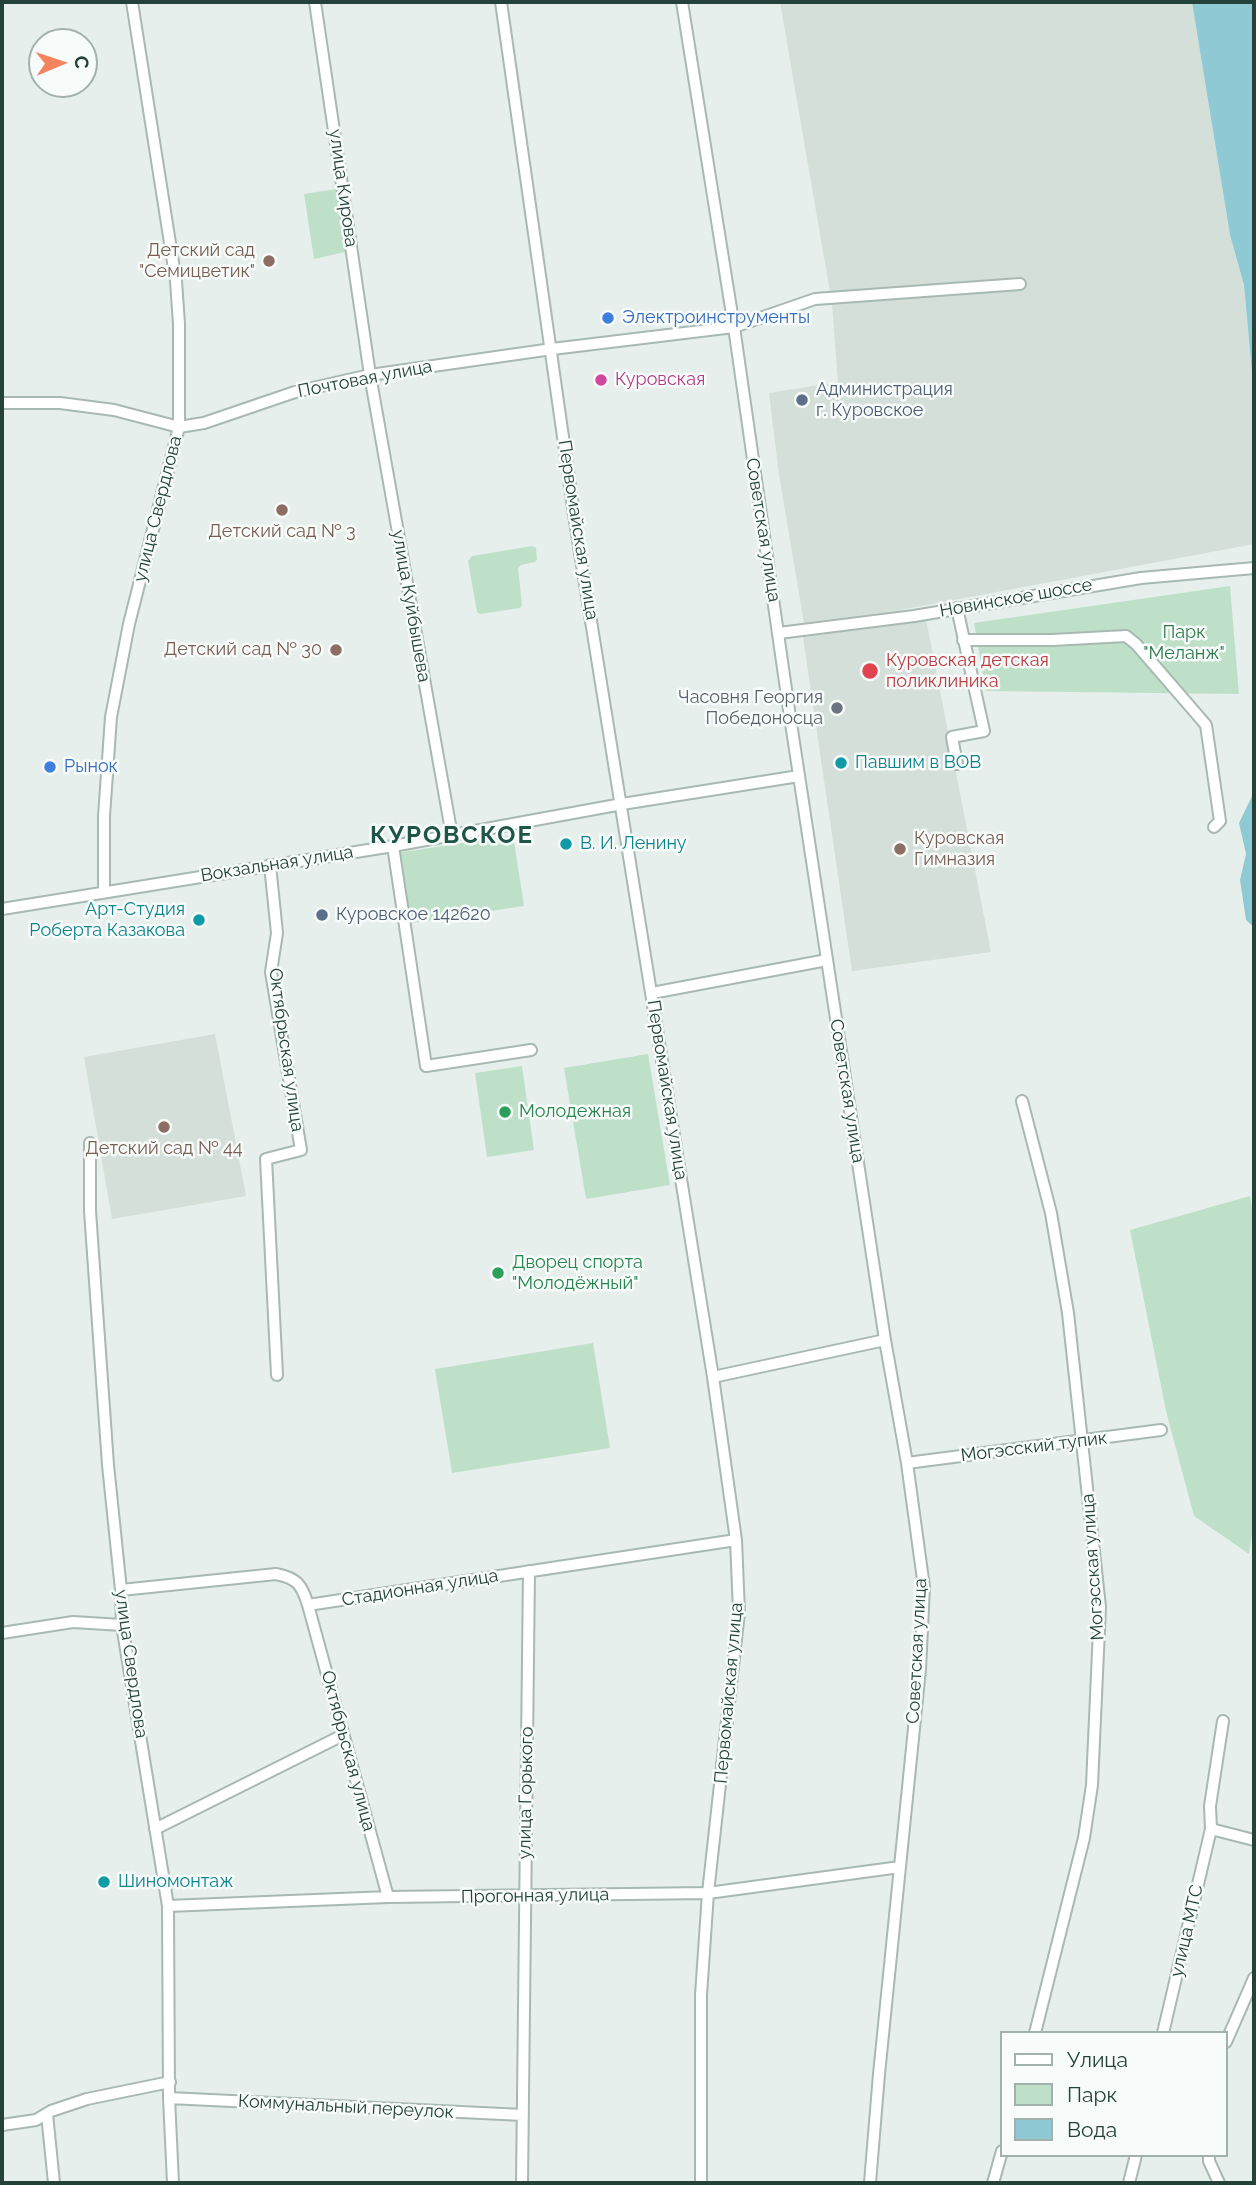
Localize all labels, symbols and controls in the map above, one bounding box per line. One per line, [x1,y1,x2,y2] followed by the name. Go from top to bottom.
[28,28,98,98] north arrow
[71,55,93,69] text: С
[324,128,362,248] street label: улица Кирова
[139,240,255,282] place label: Детский сад "Семицветик"
[261,253,277,269] marker: Детский сад "Семицветик"
[622,307,810,329] place label: Электроинструменты
[600,310,616,326] marker: Электроинструменты
[296,355,434,403] street label: Почтовая улица
[615,369,705,391] place label: Куровская
[593,372,609,388] marker: Куровская
[816,379,953,422] place label: Администрация г. Куровское
[794,392,810,408] marker: Администрация г. Куровское
[129,434,187,584] street label: улица Свердлова
[553,439,603,621] street label: Первомайская улица
[741,456,785,604] street label: Советская улица
[274,502,290,518] marker: Детский сад № 3
[208,521,356,543] place label: Детский сад № 3
[387,528,435,684] street label: улица Куйбышева
[938,574,1094,622] street label: Новинское шоссе
[1143,622,1225,664] park label: Парк "Меланж"
[164,639,322,661] place label: Детский сад № 30
[328,642,344,658] marker: Детский сад № 30
[886,650,1049,692] place label: Куровская детская поликлиника
[860,661,880,681] marker: Куровская детская поликлиника
[678,687,823,730] place label: Часовня Георгия Победоносца
[829,700,845,716] marker: Часовня Георгия Победоносца
[855,752,981,774] place label: Павшим в ВОВ
[833,755,849,771] marker: Павшим в ВОВ
[64,756,118,778] place label: Рынок
[42,759,58,775] marker: Рынок
[371,822,533,850] district label: КУРОВСКОЕ
[914,828,1004,870] place label: Куровская Гимназия
[580,833,687,855] place label: В. И. Ленину
[558,836,574,852] marker: В. И. Ленину
[199,841,355,887] street label: Вокзальная улица
[892,841,908,857] marker: Куровская Гимназия
[29,899,185,942] place label: Арт-Студия Роберта Казакова
[336,904,491,926] place label: Куровское 142620
[314,907,330,923] marker: Куровское 142620
[191,912,207,928] marker: Арт-Студия Роберта Казакова
[264,967,308,1133] street label: Октябрьская улица
[642,999,692,1181] street label: Первомайская улица
[825,1017,869,1165] street label: Советская улица
[519,1101,631,1123] place label: Молодежная
[497,1104,513,1120] marker: Молодежная
[156,1119,172,1135] marker: Детский сад № 44
[85,1138,243,1160] place label: Детский сад № 44
[512,1252,643,1294] place label: Дворец спорта "Молодёжный"
[490,1265,506,1281] marker: Дворец спорта "Молодёжный"
[960,1427,1108,1467] street label: Могэсский тупик
[1077,1493,1109,1641] street label: Могэсская улица
[340,1565,500,1611] street label: Стадионная улица
[902,1578,932,1724] street label: Советская улица
[110,1588,152,1740] street label: улица Свердлова
[710,1601,748,1785] street label: Первомайская улица
[316,1668,380,1834] street label: Октябрьская улица
[514,1726,538,1860] street label: улица Горького
[118,1871,233,1893] place label: Шиномонтаж
[96,1874,112,1890] marker: Шиномонтаж
[1166,1883,1208,1979] street label: улица МТС
[461,1884,609,1908] street label: Прогонная улица
[1000,2031,1228,2157] legend
[1067,2047,1128,2072] text: Улица
[1067,2082,1117,2107] text: Парк
[238,2091,454,2123] street label: Коммунальный переулок
[1067,2117,1117,2142] text: Вода

